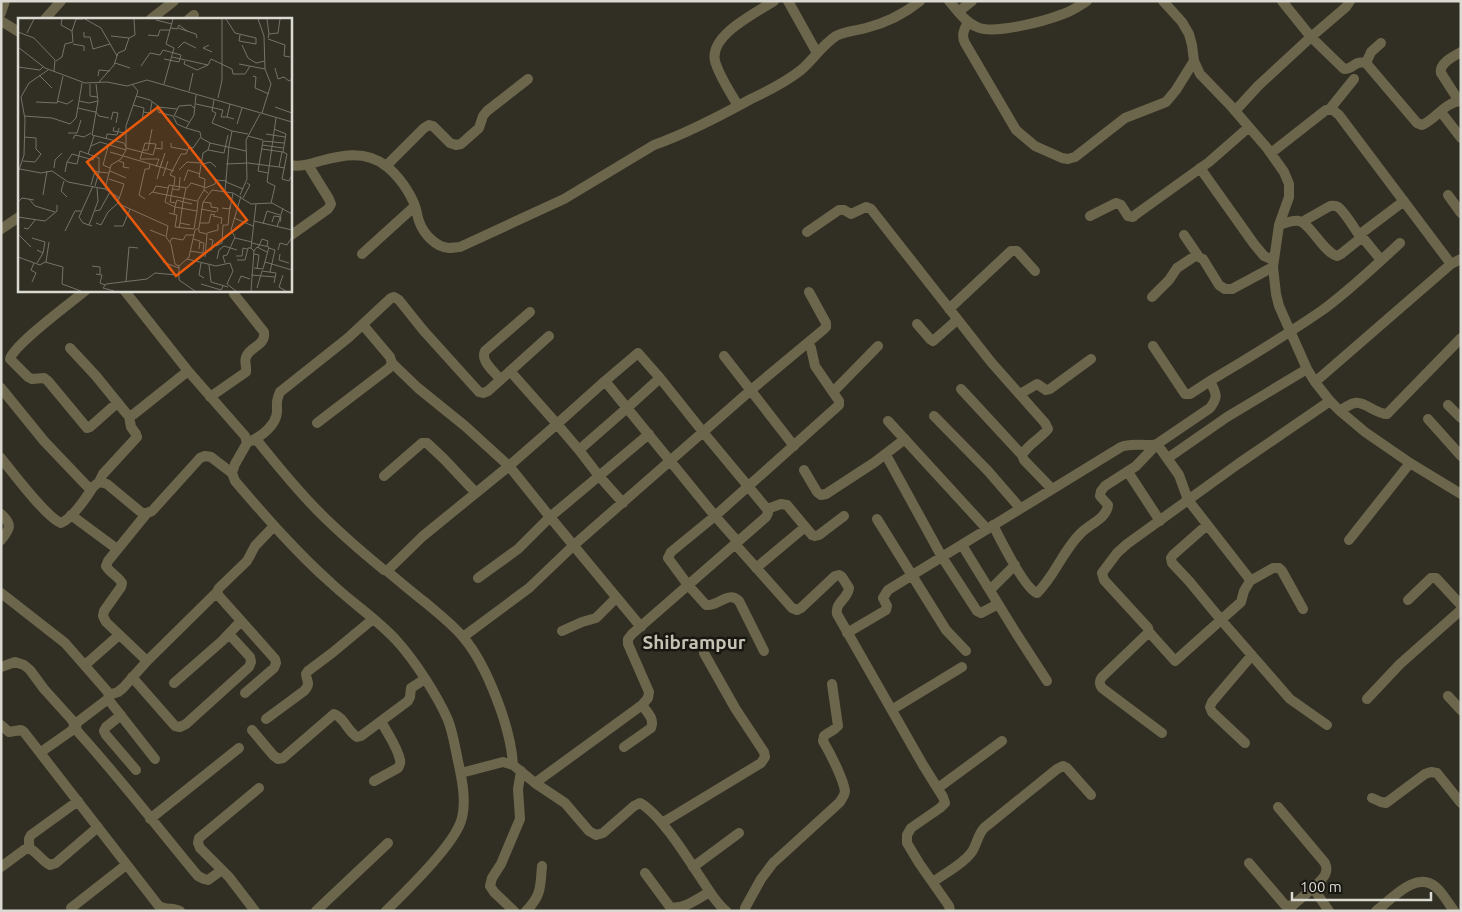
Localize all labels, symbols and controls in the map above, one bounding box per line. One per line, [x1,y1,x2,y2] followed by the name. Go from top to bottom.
[18,18,291,291] inset map
[642,631,746,653] district label: Shibrampur
[1292,870,1431,902] scale bar
[1300,878,1342,895] text: 100 m

